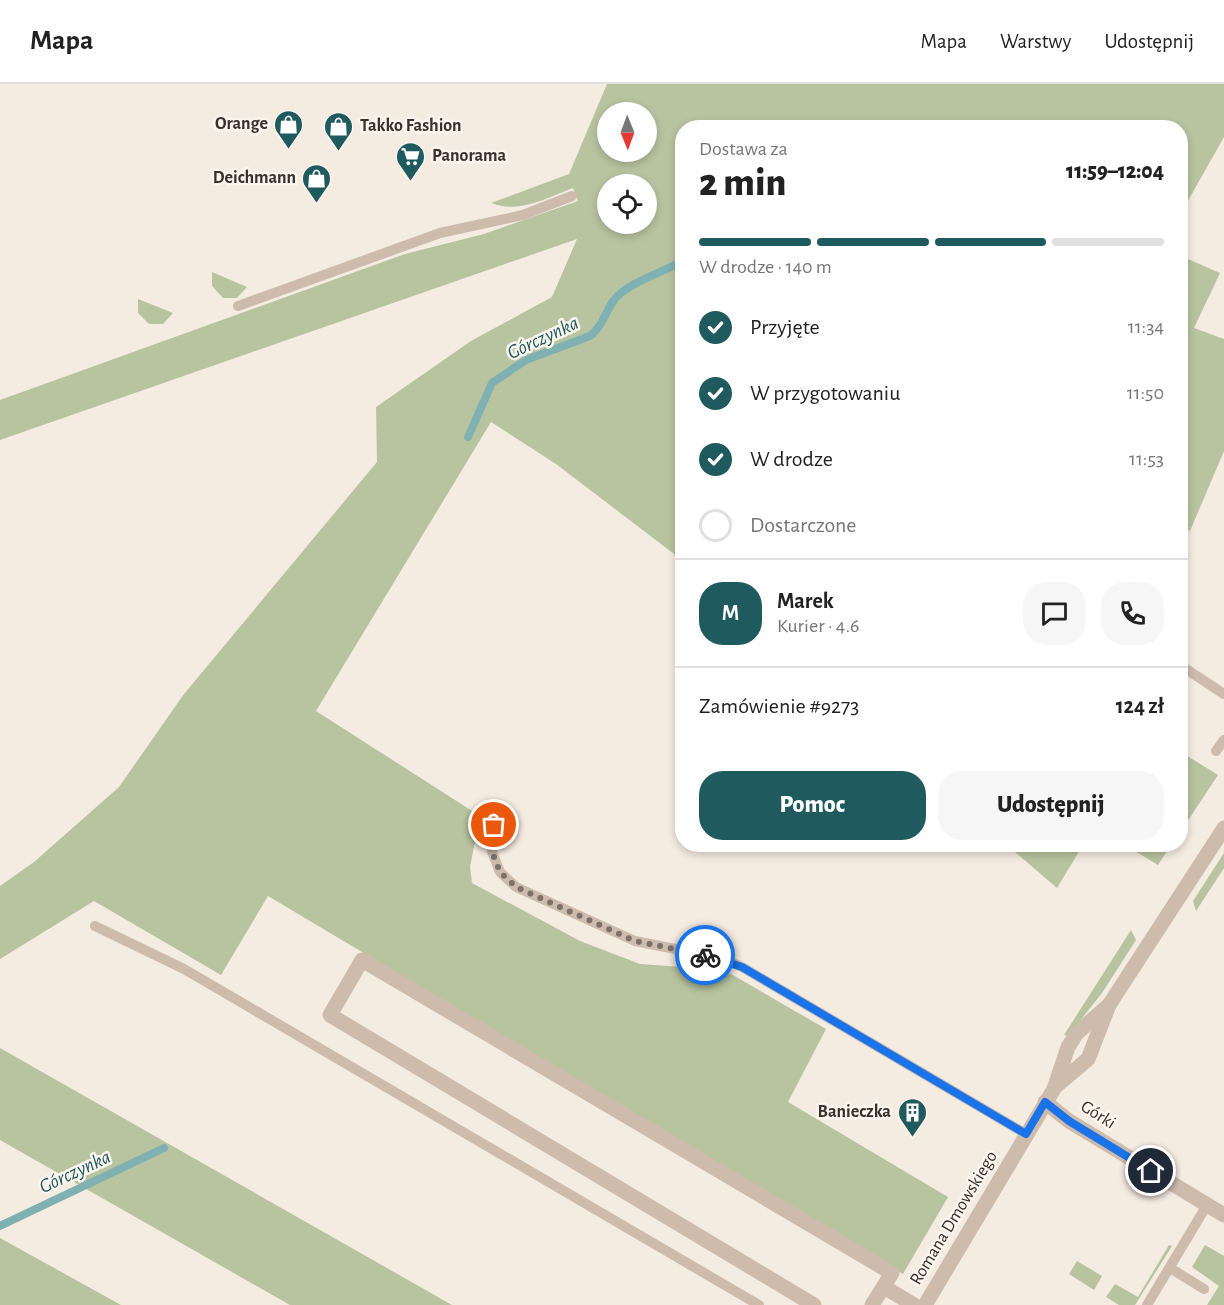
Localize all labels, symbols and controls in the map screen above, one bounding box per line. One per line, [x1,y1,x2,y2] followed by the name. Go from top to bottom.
[30,27,93,55] text: Mapa
[921,31,967,52] text: Mapa
[1000,31,1071,52] text: Warstwy
[1104,31,1194,52] text: Udostępnij
[597,102,657,162] north arrow
[597,102,657,234] map controls
[273,108,305,150] shop icon: Orange
[323,110,355,152] shop icon: Takko Fashion
[215,115,268,133] place label: Orange
[360,117,462,135] place label: Takko Fashion
[699,139,788,159] text: Dostawa za
[395,140,427,182] supermarket icon: Panorama
[432,147,507,165] place label: Panorama
[1066,160,1164,182] text: 11:59–12:04
[301,162,333,204] shop icon: Deichmann
[699,164,786,203] text: 2 min
[213,169,296,187] place label: Deichmann
[597,174,657,234] button: locate
[699,257,832,277] text: W drodze · 140 m
[699,311,732,344] icon: check
[504,313,582,363] water label: Górczynka
[750,316,820,338] text: Przyjęte
[1128,317,1164,337] text: 11:34
[699,377,732,410] icon: check
[750,382,900,404] text: W przygotowaniu
[1127,383,1164,403] text: 11:50
[699,443,732,476] icon: check
[750,448,833,470] text: W drodze
[1129,449,1164,469] text: 11:53
[750,514,857,536] text: Dostarczone
[1023,582,1086,645] button: chat
[1101,582,1164,645] button: phone
[777,590,834,612] text: Marek
[722,602,739,624] text: M
[777,616,859,636] text: Kurier · 4.6
[699,695,859,717] text: Zamówienie #9273
[1116,695,1164,717] text: 124 zł
[699,771,926,840] button: Pomoc
[938,771,1164,840] button: Udostępnij
[468,799,519,850] pin
[477,808,510,841] icon: bag
[675,925,735,985] courier
[689,939,722,972] icon: bike
[896,1096,928,1138] building icon: Banieczka
[1077,1097,1119,1133] street label: Górki
[817,1103,891,1121] place label: Banieczka
[1125,1145,1176,1196] pin
[36,1147,114,1197] water label: Górczynka
[907,1148,1001,1288] street label: Romana Dmowskiego
[1134,1154,1167,1187] icon: home

